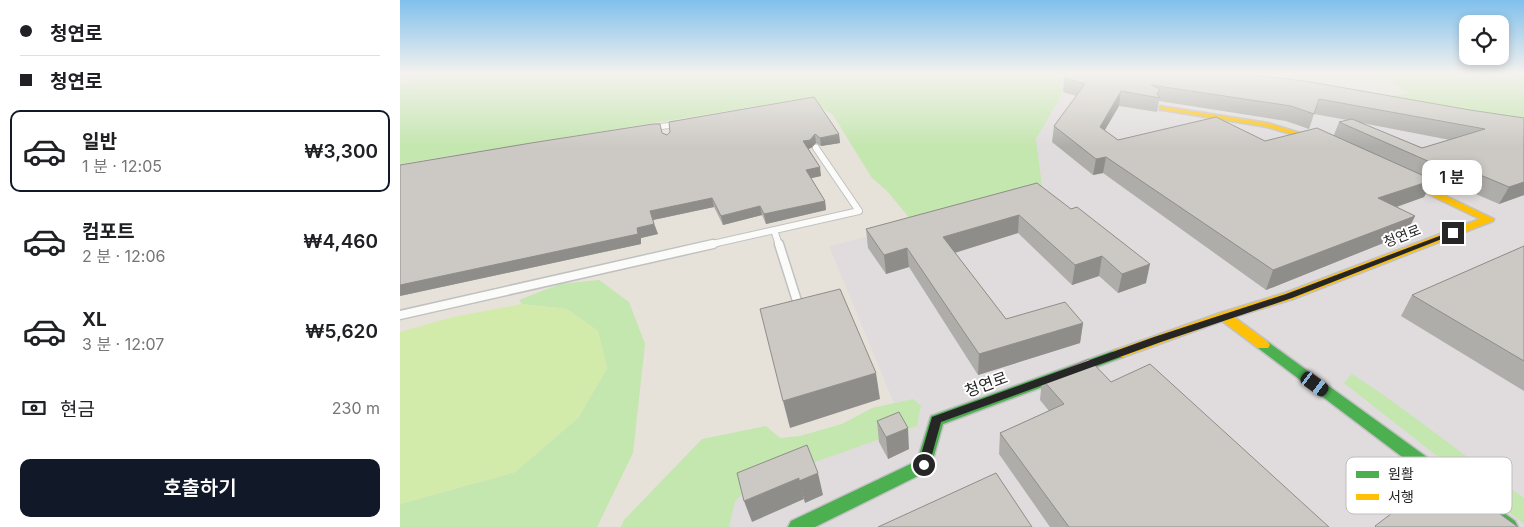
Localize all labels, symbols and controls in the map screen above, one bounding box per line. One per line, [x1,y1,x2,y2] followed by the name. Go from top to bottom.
[1459,15,1509,65] map controls
[1459,15,1509,65] button: locate
[50,22,102,45] text: 청연로
[50,70,102,93] text: 청연로
[22,129,67,174] icon: car
[82,130,117,153] text: 일반
[304,140,378,163] text: ₩3,300
[82,156,162,176] text: 1 분 · 12:05
[1423,160,1483,196] callout: 1 분
[1439,167,1465,187] text: 1 분
[22,219,67,264] icon: car
[82,220,134,243] text: 컴포트
[1381,221,1423,250] street label: 청연로
[1442,222,1464,244] route end
[303,230,378,253] text: ₩4,460
[82,246,165,266] text: 2 분 · 12:06
[82,308,107,331] text: XL
[22,309,67,354] icon: car
[305,320,378,343] text: ₩5,620
[82,334,164,354] text: 3 분 · 12:07
[962,367,1010,401] street label: 청연로
[1298,369,1331,399] car
[20,394,48,422] icon: cash
[60,398,95,421] text: 현금
[332,398,380,418] text: 230 m
[913,454,935,476] route start
[1346,457,1512,514] legend
[20,459,380,517] button: 호출하기
[1388,465,1414,482] text: 원활
[1388,488,1414,505] text: 서행

